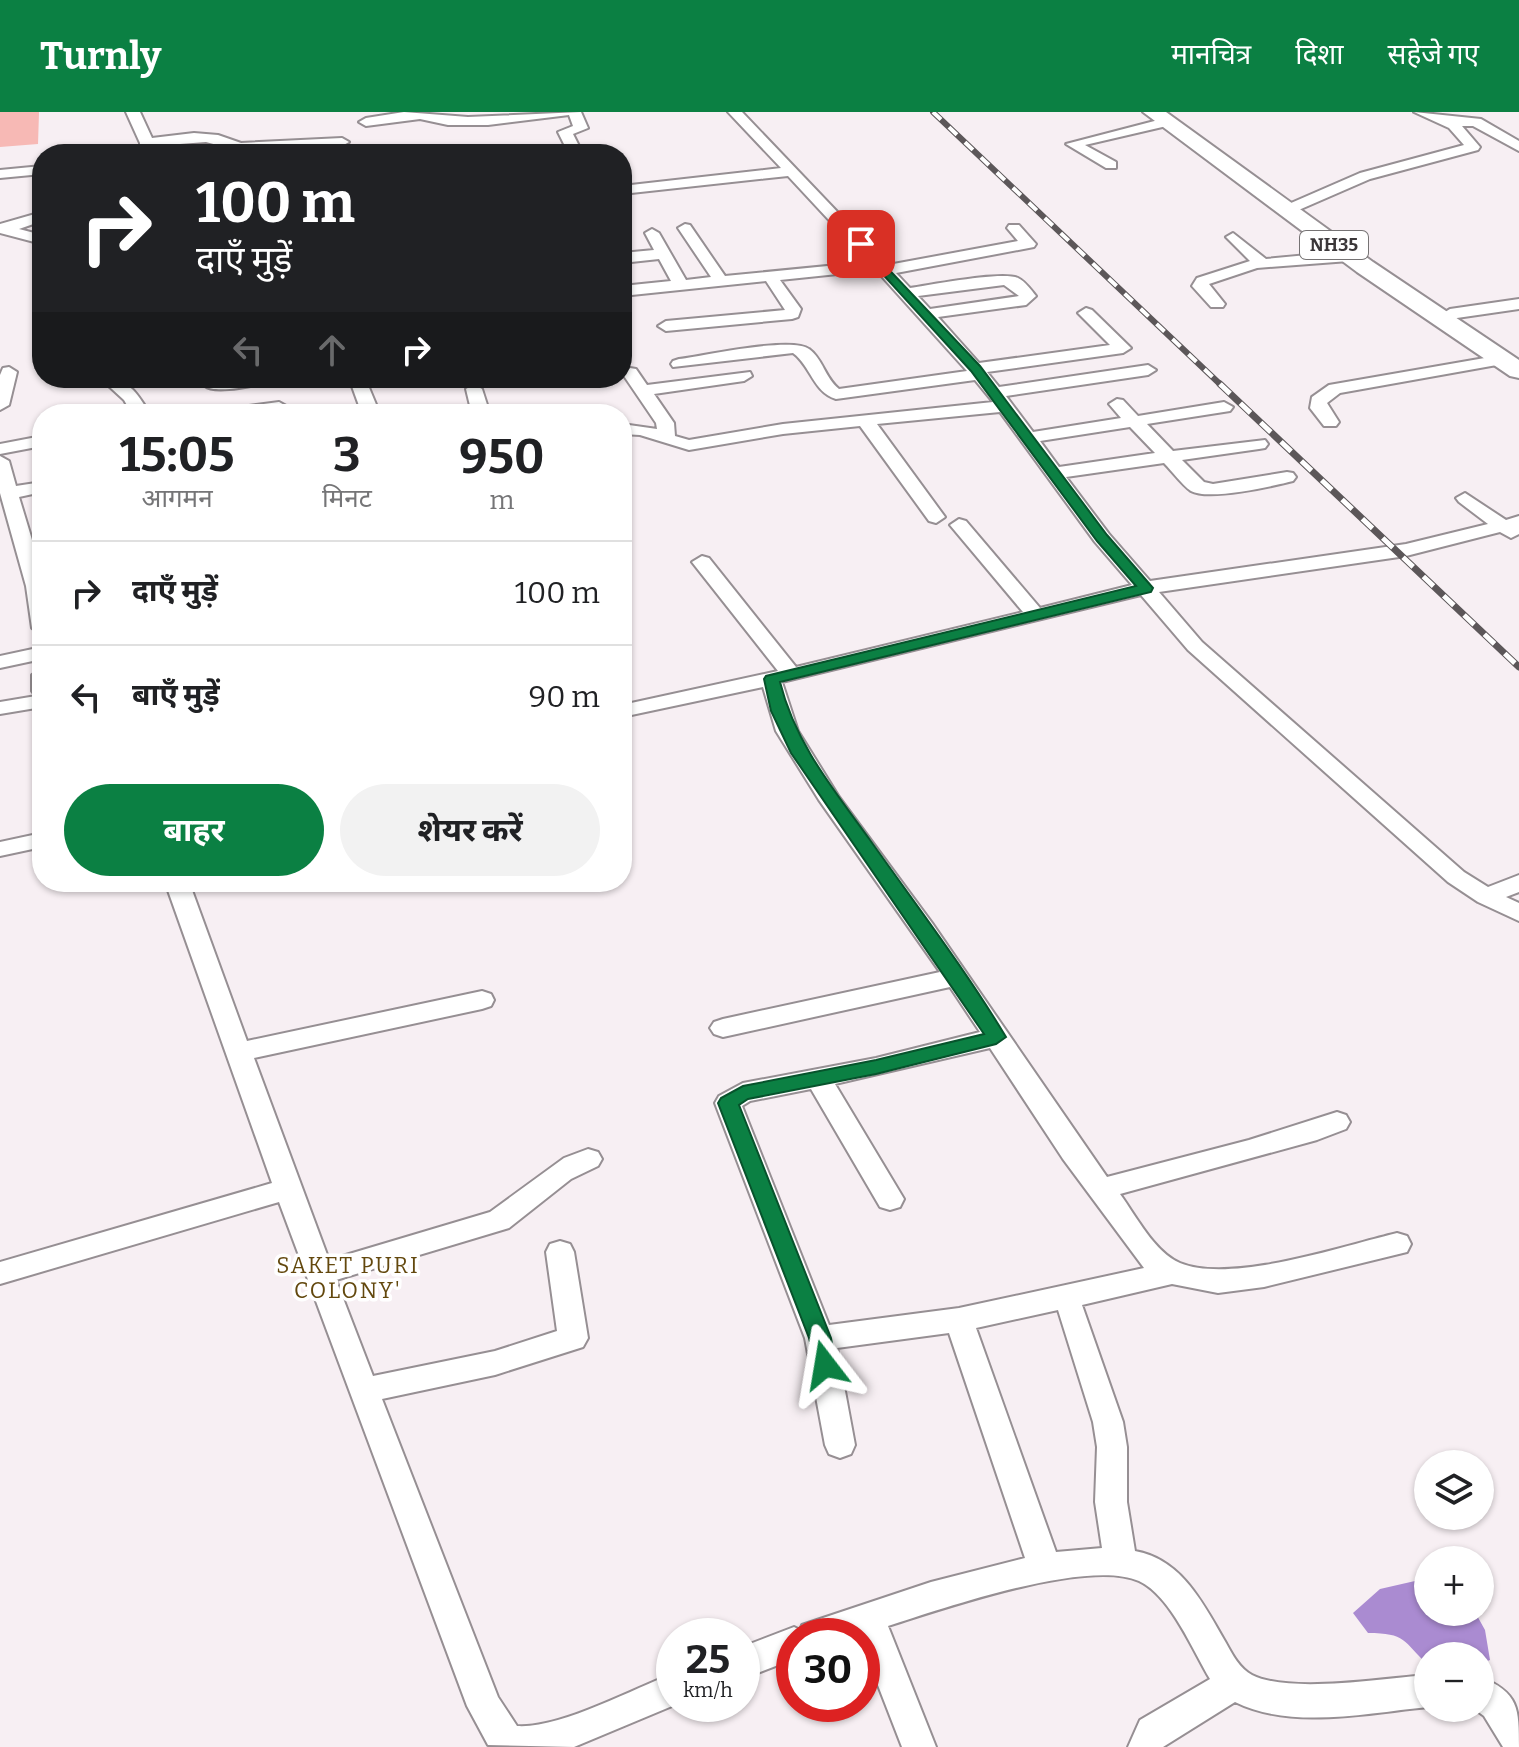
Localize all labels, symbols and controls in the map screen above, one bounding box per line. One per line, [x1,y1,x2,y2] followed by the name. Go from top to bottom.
[40,33,161,79] text: Turnly
[1171,38,1251,71] text: मानचित्र
[1295,38,1344,71] text: दिशा
[1388,38,1479,71] text: सहेजे गए
[196,170,355,237] text: 100 m
[64,176,168,280] icon: right
[827,210,895,278] pin
[839,222,883,266] icon: arrive
[1300,231,1368,259] road number: NH35
[196,238,292,282] text: दाएँ मुड़ें
[226,328,270,372] icon: left
[310,328,354,372] icon: ahead
[394,328,438,372] icon: right
[120,426,234,484] text: 15:05
[333,426,361,484] text: 3
[459,428,544,486] text: 950
[141,483,213,514] text: आगमन
[322,483,372,514] text: मिनट
[489,485,514,516] text: m
[64,571,108,615] icon: right
[132,573,218,609] text: दाएँ मुड़ें
[515,575,600,611] text: 100 m
[64,675,108,719] icon: left
[132,677,220,713] text: बाएँ मुड़ें
[529,679,600,715] text: 90 m
[64,784,324,876] button: बाहर
[340,784,600,876] button: शेयर करें
[276,1252,420,1304] district label: SAKET PURI COLONY'
[783,1323,867,1407] position arrow
[1414,1450,1494,1722] map controls
[1414,1450,1494,1530] button: layers
[1414,1546,1494,1626] button: +
[776,1618,880,1722] speed limit sign: 30
[686,1636,730,1684] text: 25
[1414,1642,1494,1722] button: −
[683,1678,733,1702] text: km/h

